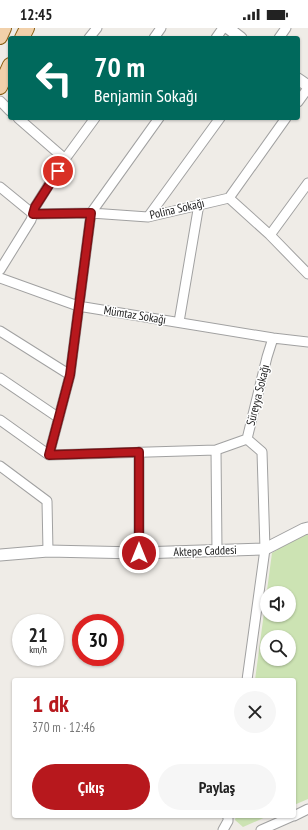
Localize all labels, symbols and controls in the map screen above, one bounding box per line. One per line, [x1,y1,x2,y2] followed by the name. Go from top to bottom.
[20,5,52,24] text: 12:45
[94,48,145,85] text: 70 m
[28,52,80,104] icon: left
[94,84,198,107] text: Benjamin Sokağı
[41,154,75,188] pin
[47,160,69,182] icon: arrive
[148,195,206,222] street label: Polina Sokağı
[103,302,167,327] street label: Mümtaz Sokağı
[243,363,272,427] street label: Süreyya Sokağı
[118,532,160,574] position arrow
[173,542,237,559] street label: Aktepe Caddesi
[260,586,296,666] map controls
[260,586,296,622] button: sound
[72,614,124,666] speed limit sign: 30
[28,622,48,648] text: 21
[260,630,296,666] button: search
[29,643,47,656] text: km/h
[32,688,69,719] text: 1 dk
[234,691,276,733] button: close
[32,719,95,736] text: 370 m · 12:46
[32,764,150,810] button: Çıkış
[158,764,276,810] button: Paylaş

